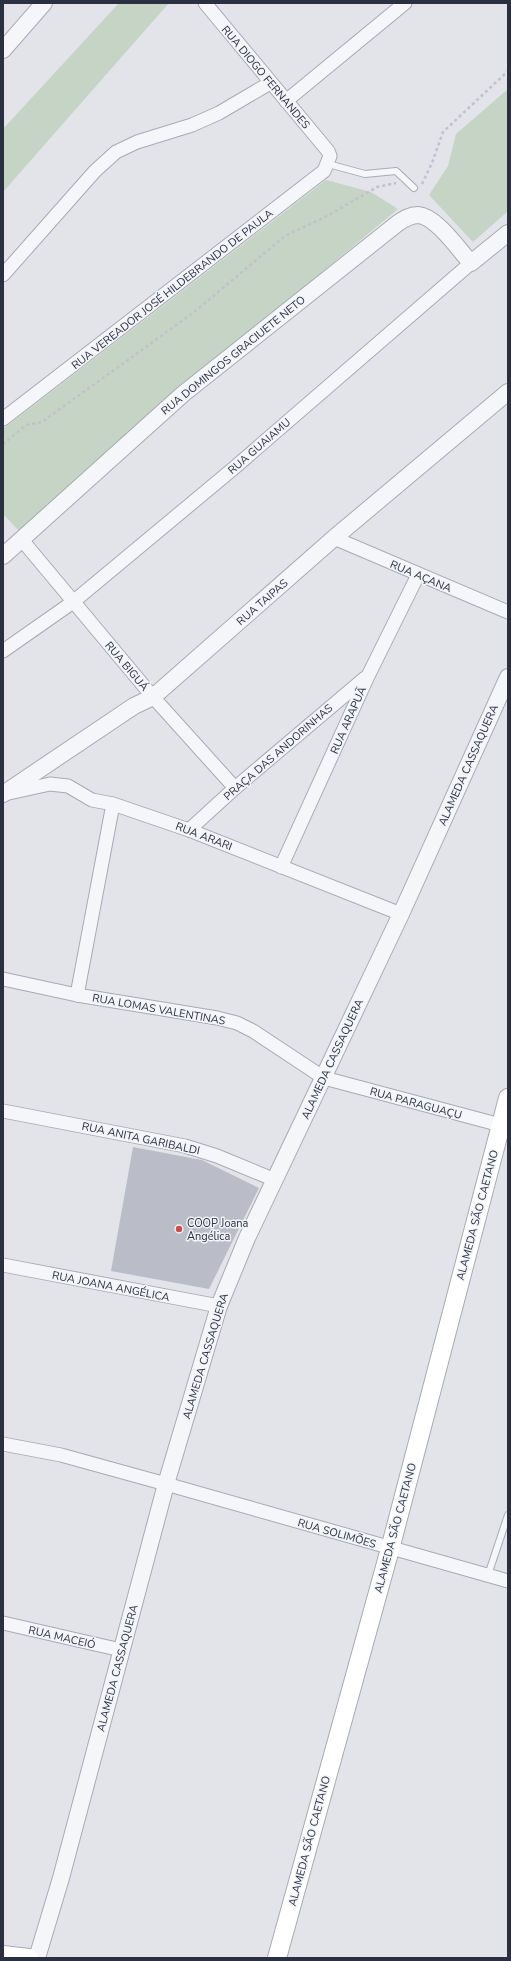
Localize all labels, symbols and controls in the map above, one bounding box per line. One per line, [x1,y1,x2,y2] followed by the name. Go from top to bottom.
[218,23,313,132] street label: RUA DIOGO FERNANDES
[68,205,276,373] street label: RUA VEREADOR JOSÉ HILDEBRANDO DE PAULA
[158,292,309,418] street label: RUA DOMINGOS GRACIUETE NETO
[225,415,294,478] street label: RUA GUAIAMU
[388,557,454,596] street label: RUA AÇANA
[233,576,291,629] street label: RUA TAIPAS
[101,638,153,694] street label: RUA BIGUÁ
[327,684,370,756] street label: RUA ARAPUÃ
[221,701,336,804] street label: PRAÇA DAS ANDORINHAS
[435,702,502,828] street label: ALAMEDA CASSAQUERA
[173,819,234,854] street label: RUA ARARI
[91,990,227,1029] street label: RUA LOMAS VALENTINAS
[298,997,367,1122] street label: ALAMEDA CASSAQUERA
[368,1084,464,1123] street label: RUA PARAGUAÇU
[81,1119,201,1158] street label: RUA ANITA GARIBALDI
[453,1148,502,1282] street label: ALAMEDA SÃO CAETANO
[187,1216,249,1244] place label: COOP Joana Angélica
[174,1224,184,1234] marker: COOP Joana Angélica
[51,1267,171,1305] street label: RUA JOANA ANGÉLICA
[179,1291,232,1421] street label: ALAMEDA CASSAQUERA
[371,1461,420,1595] street label: ALAMEDA SÃO CAETANO
[296,1515,378,1552] street label: RUA SOLIMÕES
[93,1603,142,1733] street label: ALAMEDA CASSAQUERA
[27,1621,97,1653] street label: RUA MACEIÓ
[285,1774,334,1908] street label: ALAMEDA SÃO CAETANO

